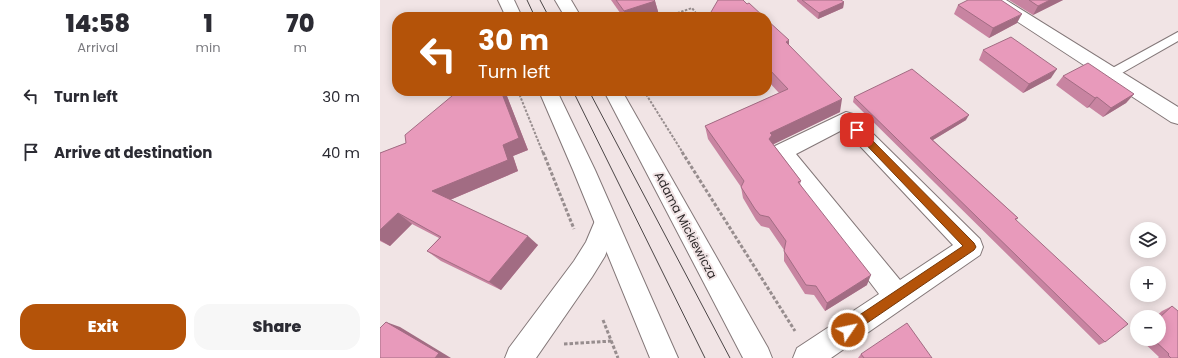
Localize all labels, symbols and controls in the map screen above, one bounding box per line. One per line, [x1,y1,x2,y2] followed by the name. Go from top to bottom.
[66,7,130,40] text: 14:58
[203,7,213,40] text: 1
[286,7,314,40] text: 70
[478,21,549,60] text: 30 m
[412,28,464,80] icon: left
[77,38,118,57] text: Arrival
[196,38,221,57] text: min
[294,38,307,57] text: m
[478,59,550,84] text: Turn left
[20,85,42,107] icon: left
[54,86,118,107] text: Turn left
[322,86,360,107] text: 30 m
[840,113,874,147] pin
[846,119,868,141] icon: arrive
[20,141,42,163] icon: arrive
[54,142,212,163] text: Arrive at destination
[322,142,360,163] text: 40 m
[651,169,721,281] street label: Adama Mickiewicza
[1130,222,1166,346] map controls
[1130,222,1166,258] button: layers
[1130,266,1166,302] button: +
[20,304,186,350] button: Exit
[194,304,360,350] button: Share
[827,309,869,351] position arrow
[1130,310,1166,346] button: −

